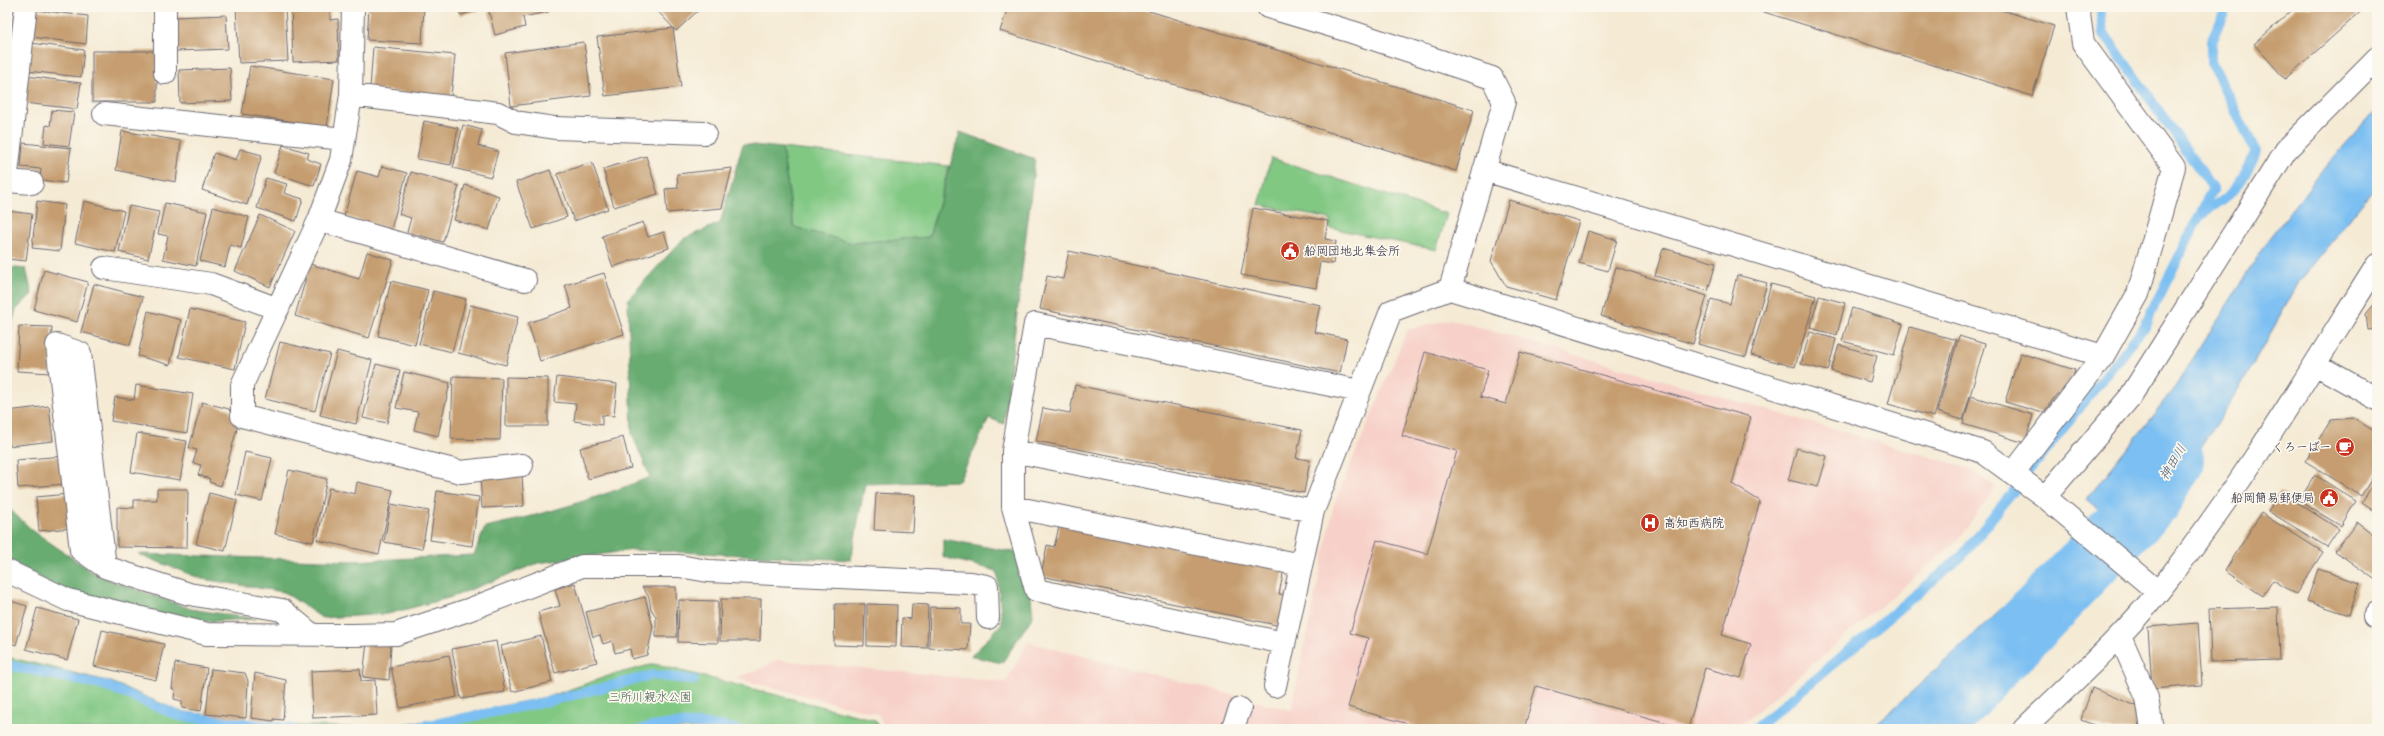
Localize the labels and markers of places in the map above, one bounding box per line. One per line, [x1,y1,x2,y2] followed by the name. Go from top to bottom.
[1279,240,1301,262] public building icon: 船岡団地北集会所
[1304,243,1400,258] place label: 船岡団地北集会所
[2334,436,2356,458] cafe icon: くろーばー
[2272,439,2331,454] place label: くろーばー
[2318,487,2340,509] public building icon: 船岡簡易郵便局
[2231,490,2315,505] place label: 船岡簡易郵便局
[1639,512,1661,534] hospital icon: 高知西病院
[1664,515,1724,530] place label: 高知西病院

